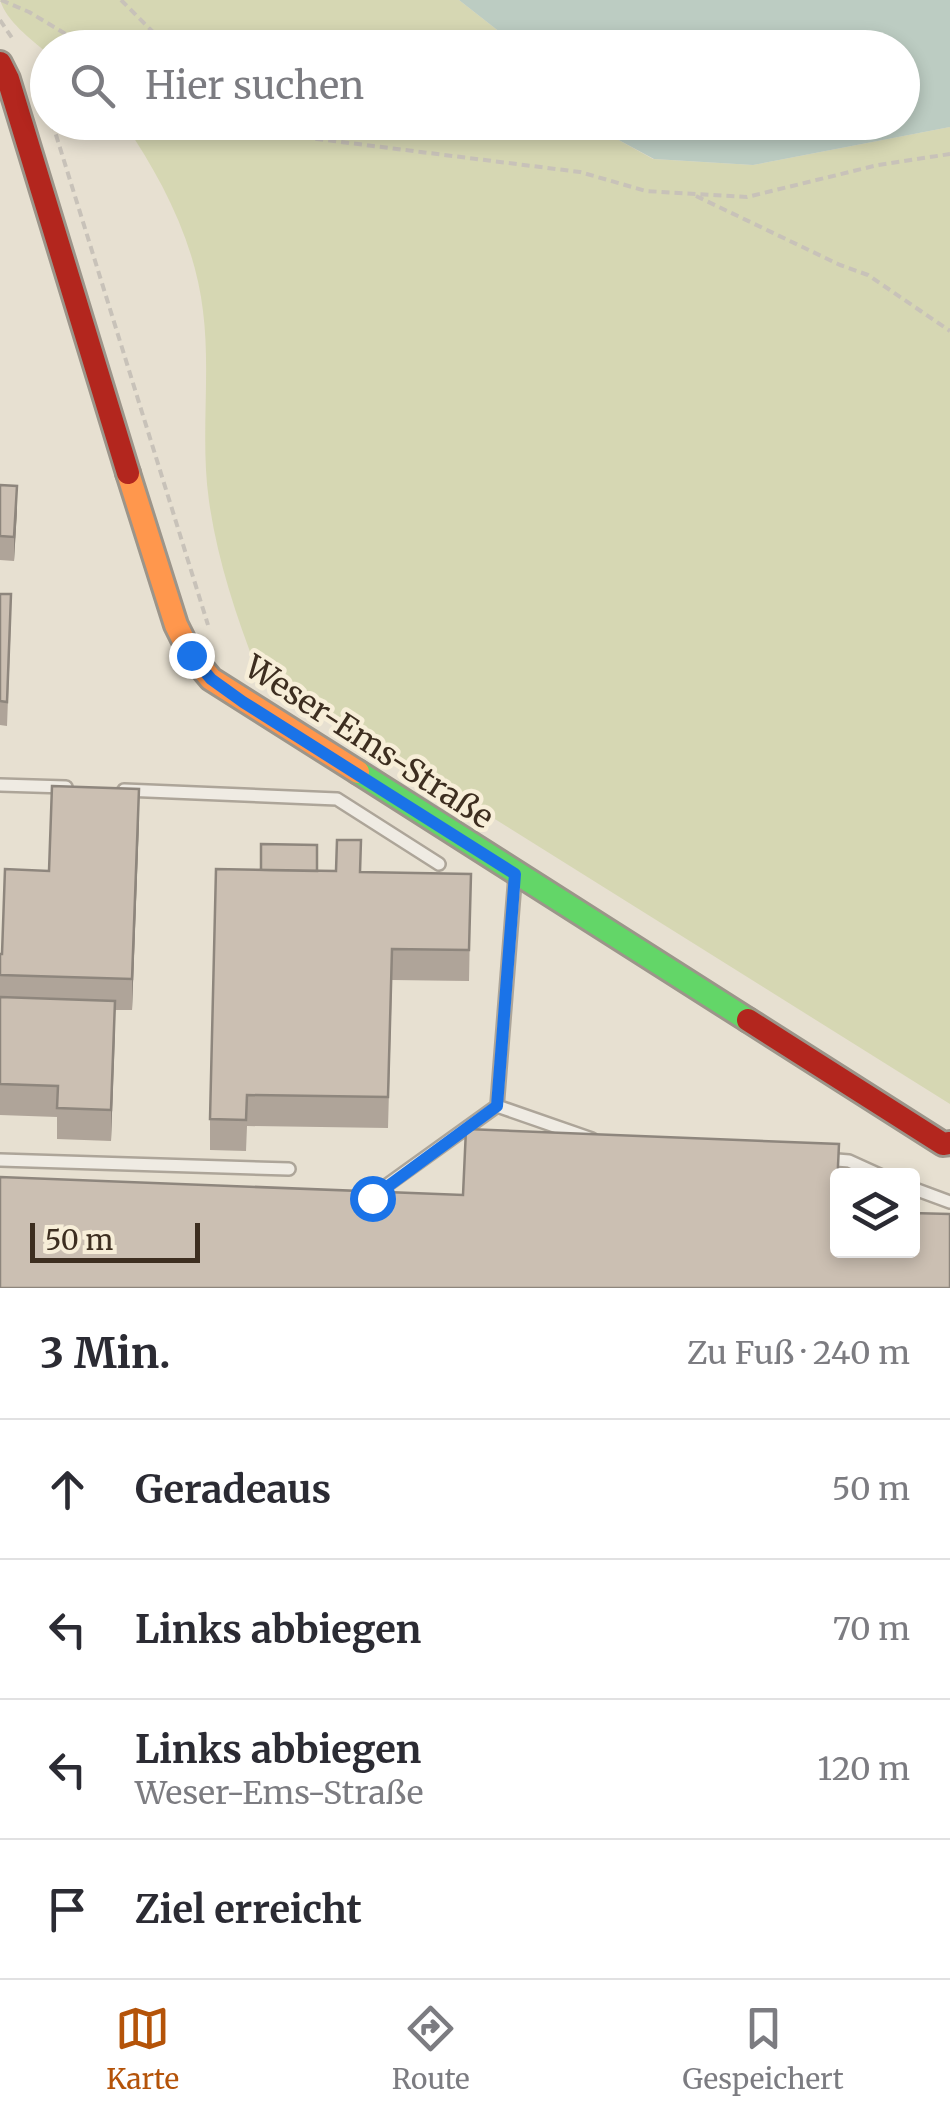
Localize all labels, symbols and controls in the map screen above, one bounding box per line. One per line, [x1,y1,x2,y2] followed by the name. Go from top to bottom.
[30,30,920,140] search box
[65,58,120,113] icon: search
[145,62,364,109] text: Hier suchen
[169,633,215,679] route end
[236,646,501,837] street label: Weser-Ems-Straße
[830,1168,920,1258] map controls
[830,1168,920,1258] button: layers
[350,1176,396,1222] route start
[30,1218,200,1262] scale bar
[45,1222,113,1258] text: 50 m
[40,1327,171,1379] text: 3 Min.
[687,1333,910,1373] text: Zu Fuß · 240 m
[40,1462,95,1517] icon: ahead
[135,1466,331,1513] text: Geradeaus
[832,1469,910,1509] text: 50 m
[40,1602,95,1657] icon: left
[135,1606,421,1653] text: Links abbiegen
[833,1609,910,1649] text: 70 m
[135,1726,421,1773] text: Links abbiegen
[40,1742,95,1797] icon: left
[818,1749,910,1789] text: 120 m
[135,1773,424,1813] text: Weser-Ems-Straße
[40,1882,95,1937] icon: arrive
[135,1886,362,1933] text: Ziel erreicht
[106,2001,179,2097] tab: Karte
[392,2001,470,2097] tab: Route
[682,2001,844,2097] tab: Gespeichert

